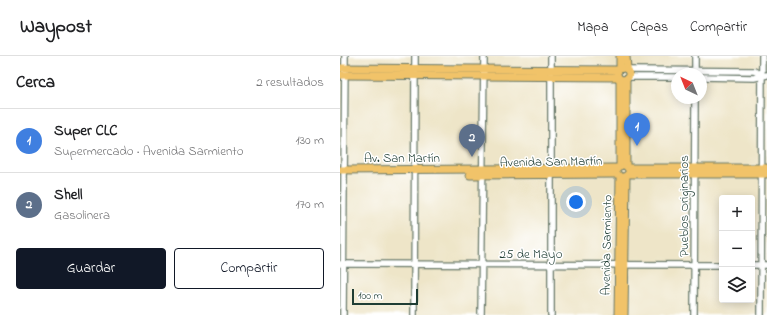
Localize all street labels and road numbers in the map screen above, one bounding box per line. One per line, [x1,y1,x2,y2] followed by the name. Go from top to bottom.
[364,149,440,168] street label: Av. San Martín
[500,152,602,172] street label: Avenida San Martín
[675,155,695,257] street label: Pueblos Originarios
[597,194,617,296] street label: Avenida Sarmiento
[500,245,563,265] street label: 25 de Mayo

